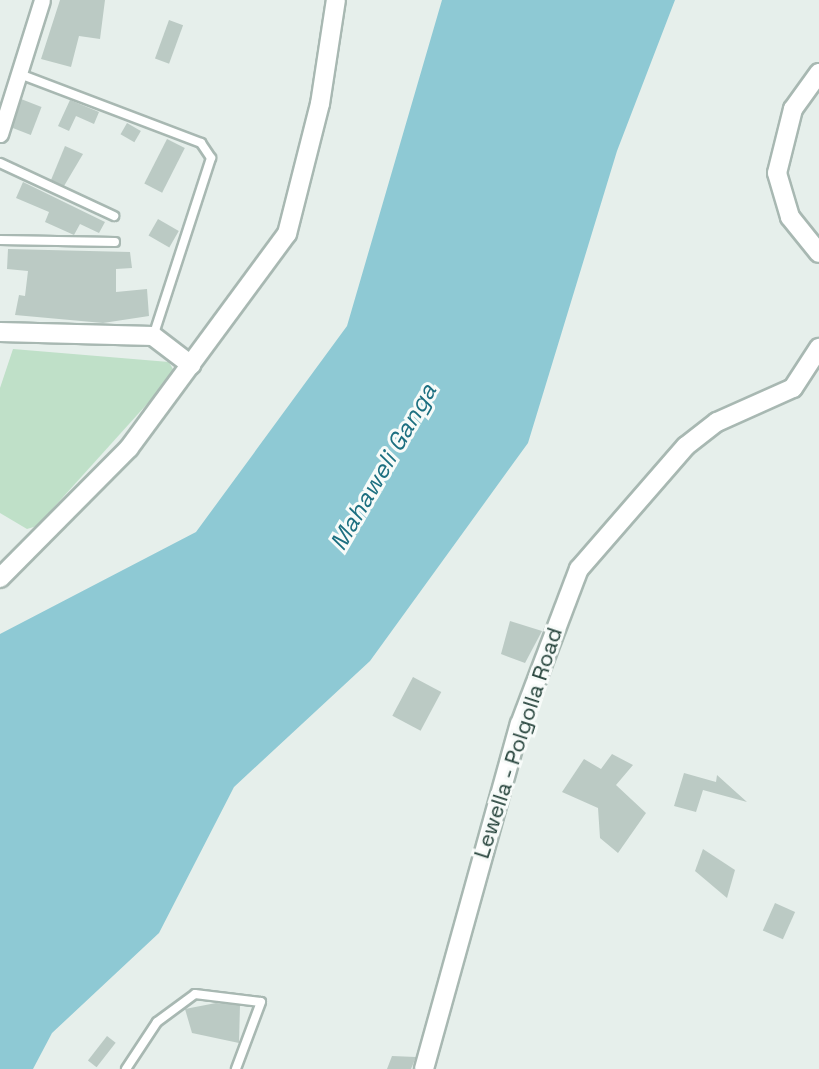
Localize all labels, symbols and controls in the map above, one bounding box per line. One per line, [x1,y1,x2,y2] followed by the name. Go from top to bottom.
[324,379,442,555] water label: Mahaweli Ganga
[468,624,568,862] street label: Lewella - Polgolla Road

